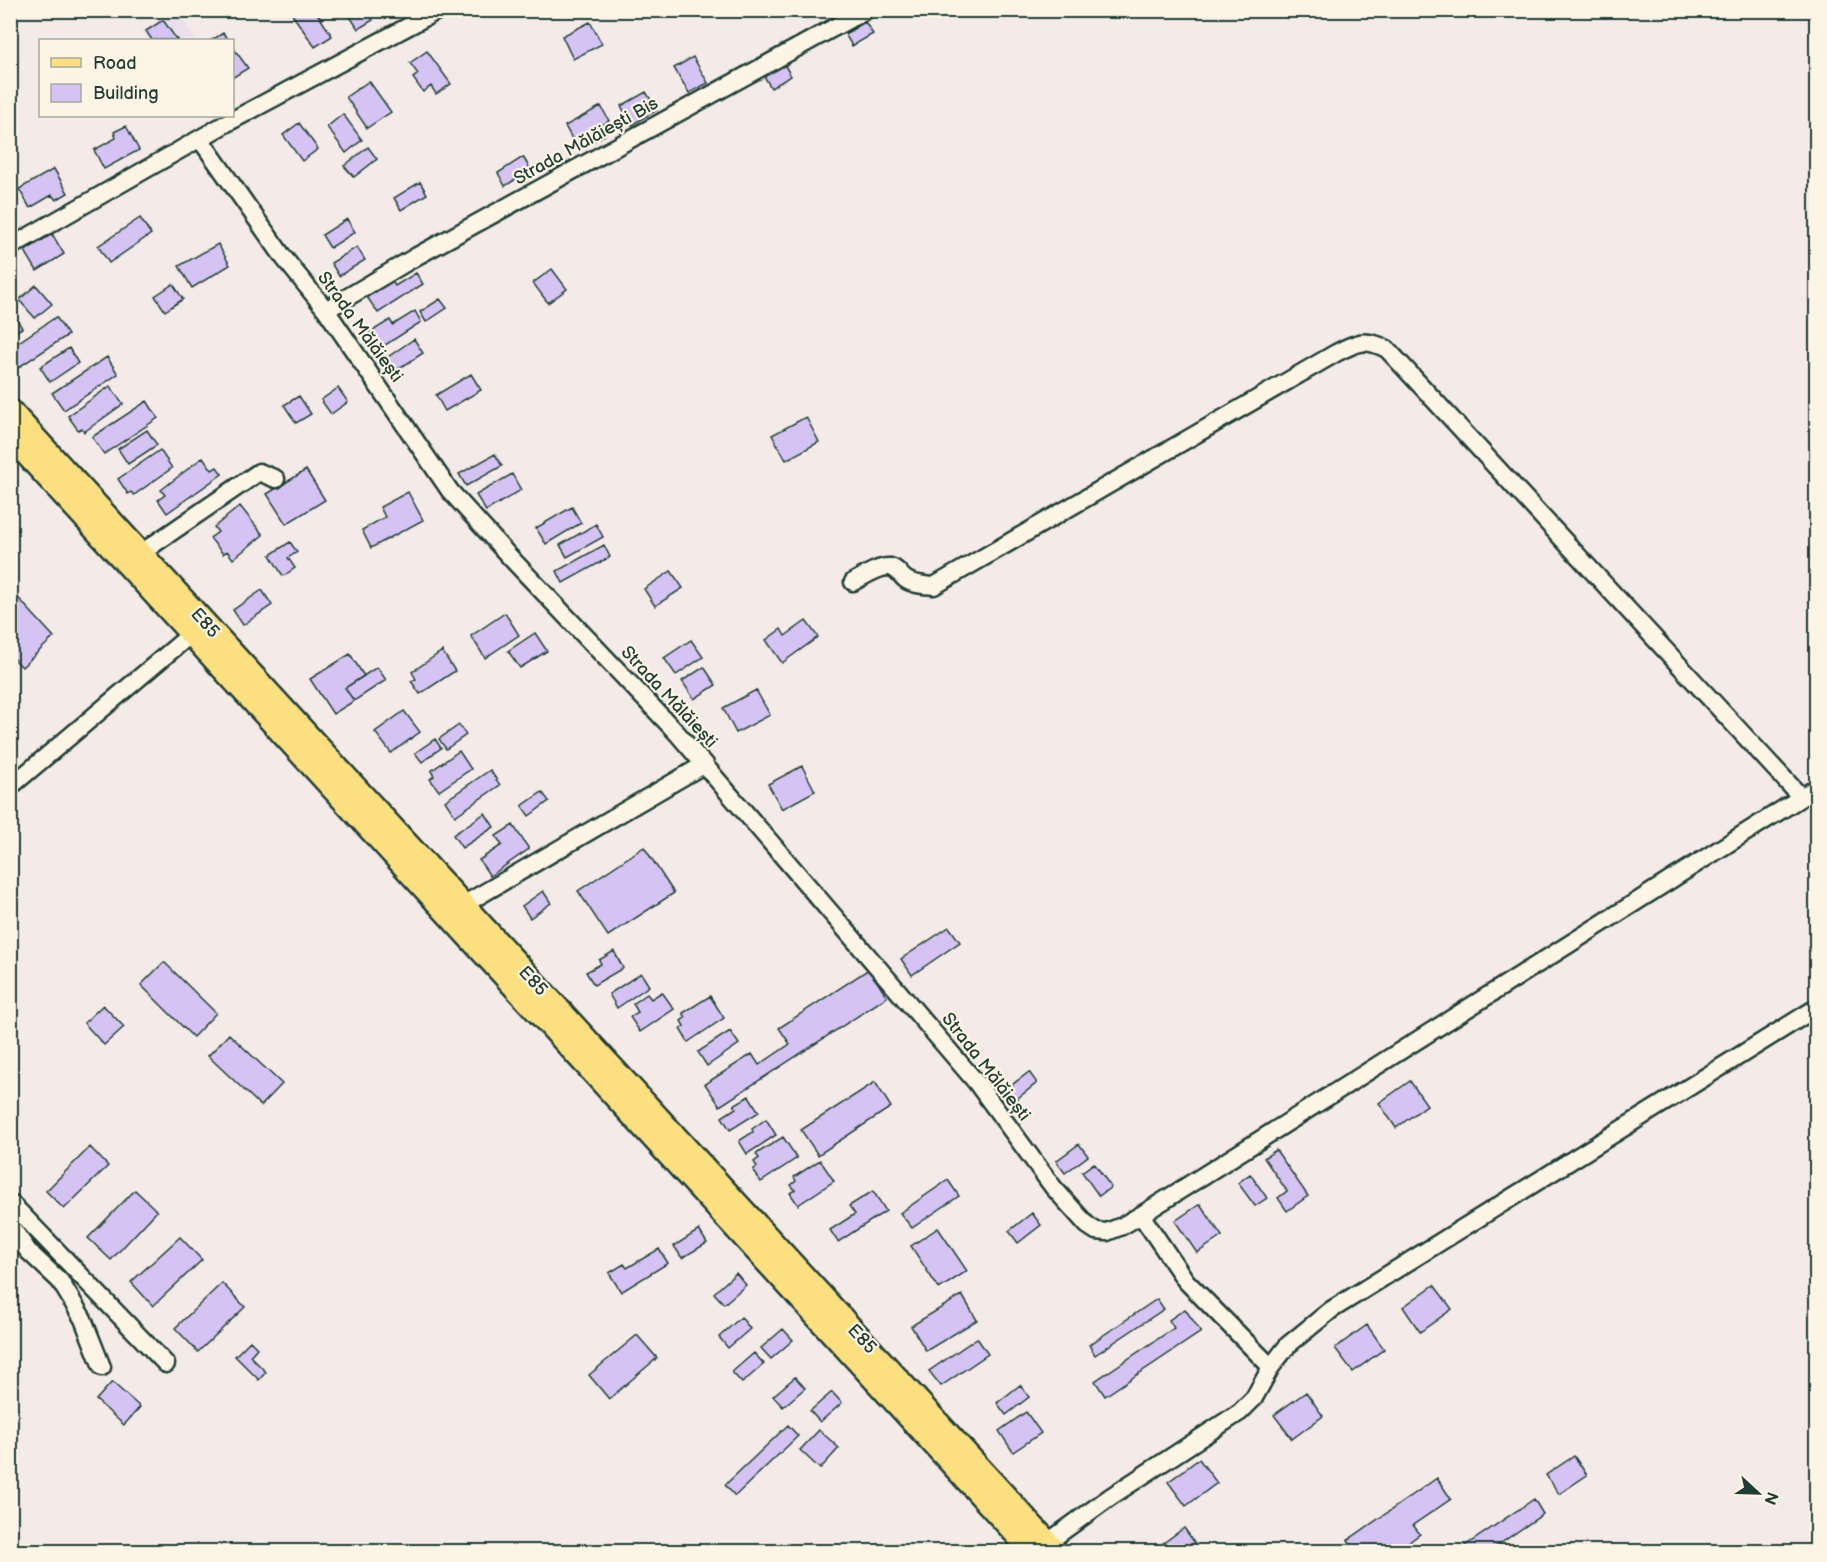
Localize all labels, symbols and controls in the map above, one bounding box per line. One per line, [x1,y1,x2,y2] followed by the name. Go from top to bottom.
[39,39,234,117] legend
[93,53,137,74] text: Road
[93,83,159,104] text: Building
[510,93,662,189] street label: Strada Mălăiești Bis
[313,268,407,386] street label: Strada Mălăiești
[186,604,224,642] street label: E85
[617,642,721,752] street label: Strada Mălăiești
[514,962,552,1000] street label: E85
[937,1009,1035,1125] street label: Strada Mălăiești
[843,1320,881,1358] street label: E85
[1728,1463,1788,1523] north arrow
[1759,1489,1782,1507] text: N

